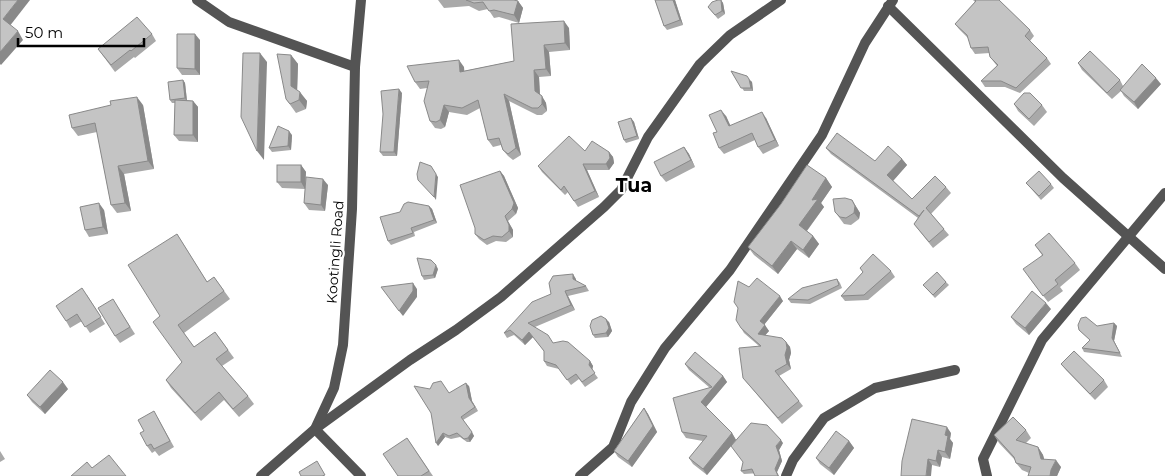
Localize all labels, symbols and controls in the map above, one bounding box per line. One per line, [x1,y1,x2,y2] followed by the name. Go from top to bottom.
[18,15,144,47] scale bar
[25,23,63,42] text: 50 m
[616,174,652,197] district label: Tua
[322,200,348,304] street label: Kootingli Road

